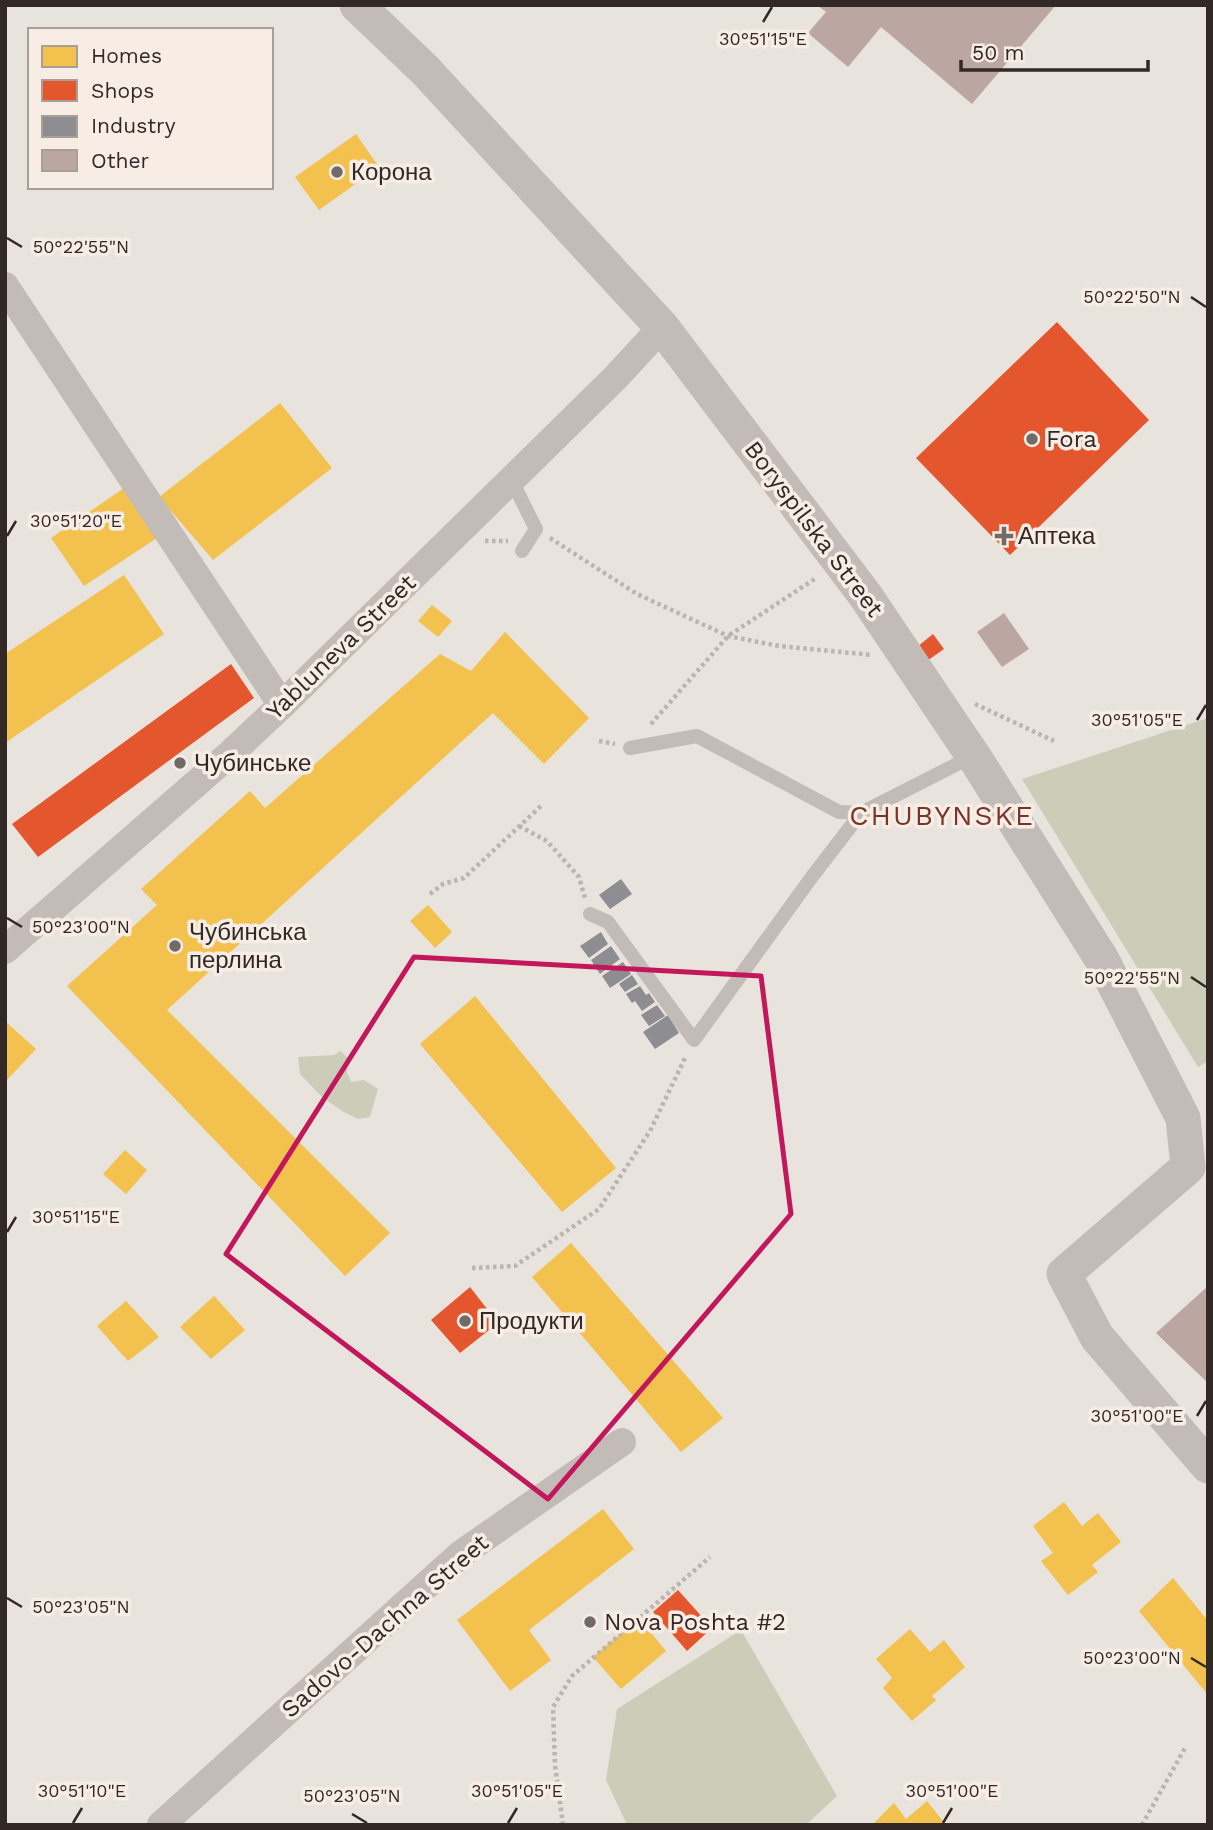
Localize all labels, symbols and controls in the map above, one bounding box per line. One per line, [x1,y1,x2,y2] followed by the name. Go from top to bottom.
[28,28,273,189] legend
[719,28,807,49] text: 30°51'15"E
[961,28,1148,72] scale bar
[972,40,1024,65] text: 50 m
[91,43,162,68] text: Homes
[91,78,154,103] text: Shops
[91,113,176,138] text: Industry
[91,148,150,173] text: Other
[351,158,432,186] place label: Корона
[329,164,345,180] marker: Корона
[33,236,129,257] text: 50°22'55"N
[1083,286,1181,307] text: 50°22'50"N
[1046,425,1097,453] place label: Fora
[1024,431,1040,447] marker: Fora
[739,436,889,622] street label: Boryspilska Street
[30,510,122,531] text: 30°51'20"E
[1018,522,1096,550] place label: Аптека
[996,528,1012,544] marker: Аптека
[261,569,421,725] street label: Yabluneva Street
[1091,709,1183,730] text: 30°51'05"E
[194,749,311,777] place label: Чубинське
[172,755,188,771] marker: Чубинське
[849,799,1035,832] district label: CHUBYNSKE
[32,916,130,937] text: 50°23'00"N
[189,918,307,974] place label: Чубинська перлина
[167,938,183,954] marker: Чубинська перлина
[1084,967,1180,988] text: 50°22'55"N
[32,1206,120,1227] text: 30°51'15"E
[479,1307,584,1335] place label: Продукти
[457,1313,473,1329] marker: Продукти
[1091,1405,1183,1426] text: 30°51'00"E
[276,1529,494,1723] street label: Sadovo-Dachna Street
[32,1596,130,1617] text: 50°23'05"N
[604,1608,786,1636] place label: Nova Poshta #2
[582,1614,598,1630] marker: Nova Poshta #2
[1083,1647,1181,1668] text: 50°23'00"N
[38,1780,126,1801] text: 30°51'10"E
[471,1780,563,1801] text: 30°51'05"E
[906,1780,998,1801] text: 30°51'00"E
[303,1785,401,1806] text: 50°23'05"N

